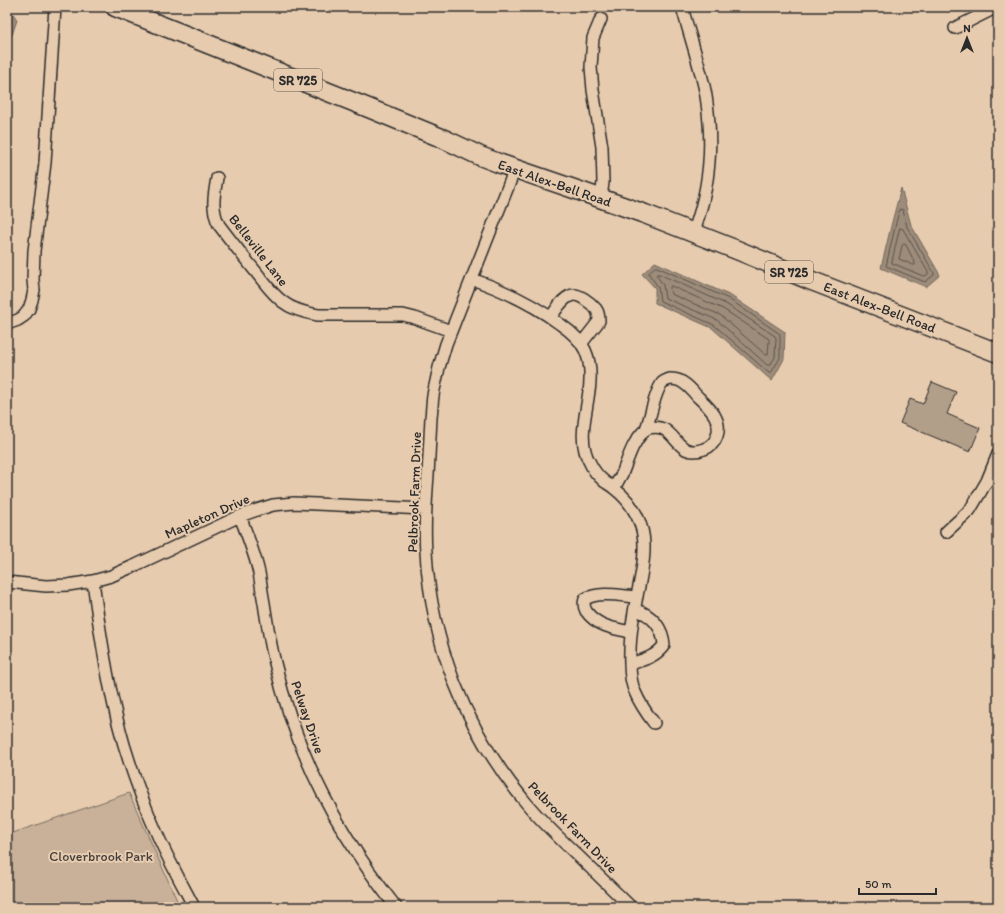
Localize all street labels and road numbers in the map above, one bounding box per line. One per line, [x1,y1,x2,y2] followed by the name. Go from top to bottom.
[274,69,322,91] road number: SR 725
[496,156,614,211] street label: East Alex-Bell Road
[225,211,292,290] street label: Belleville Lane
[765,261,813,283] road number: SR 725
[821,278,939,337] street label: East Alex-Bell Road
[404,431,425,553] street label: Pelbrook Farm Drive
[162,490,253,543] street label: Mapleton Drive
[287,678,328,756] street label: Pelway Drive
[524,778,621,877] street label: Pelbrook Farm Drive

